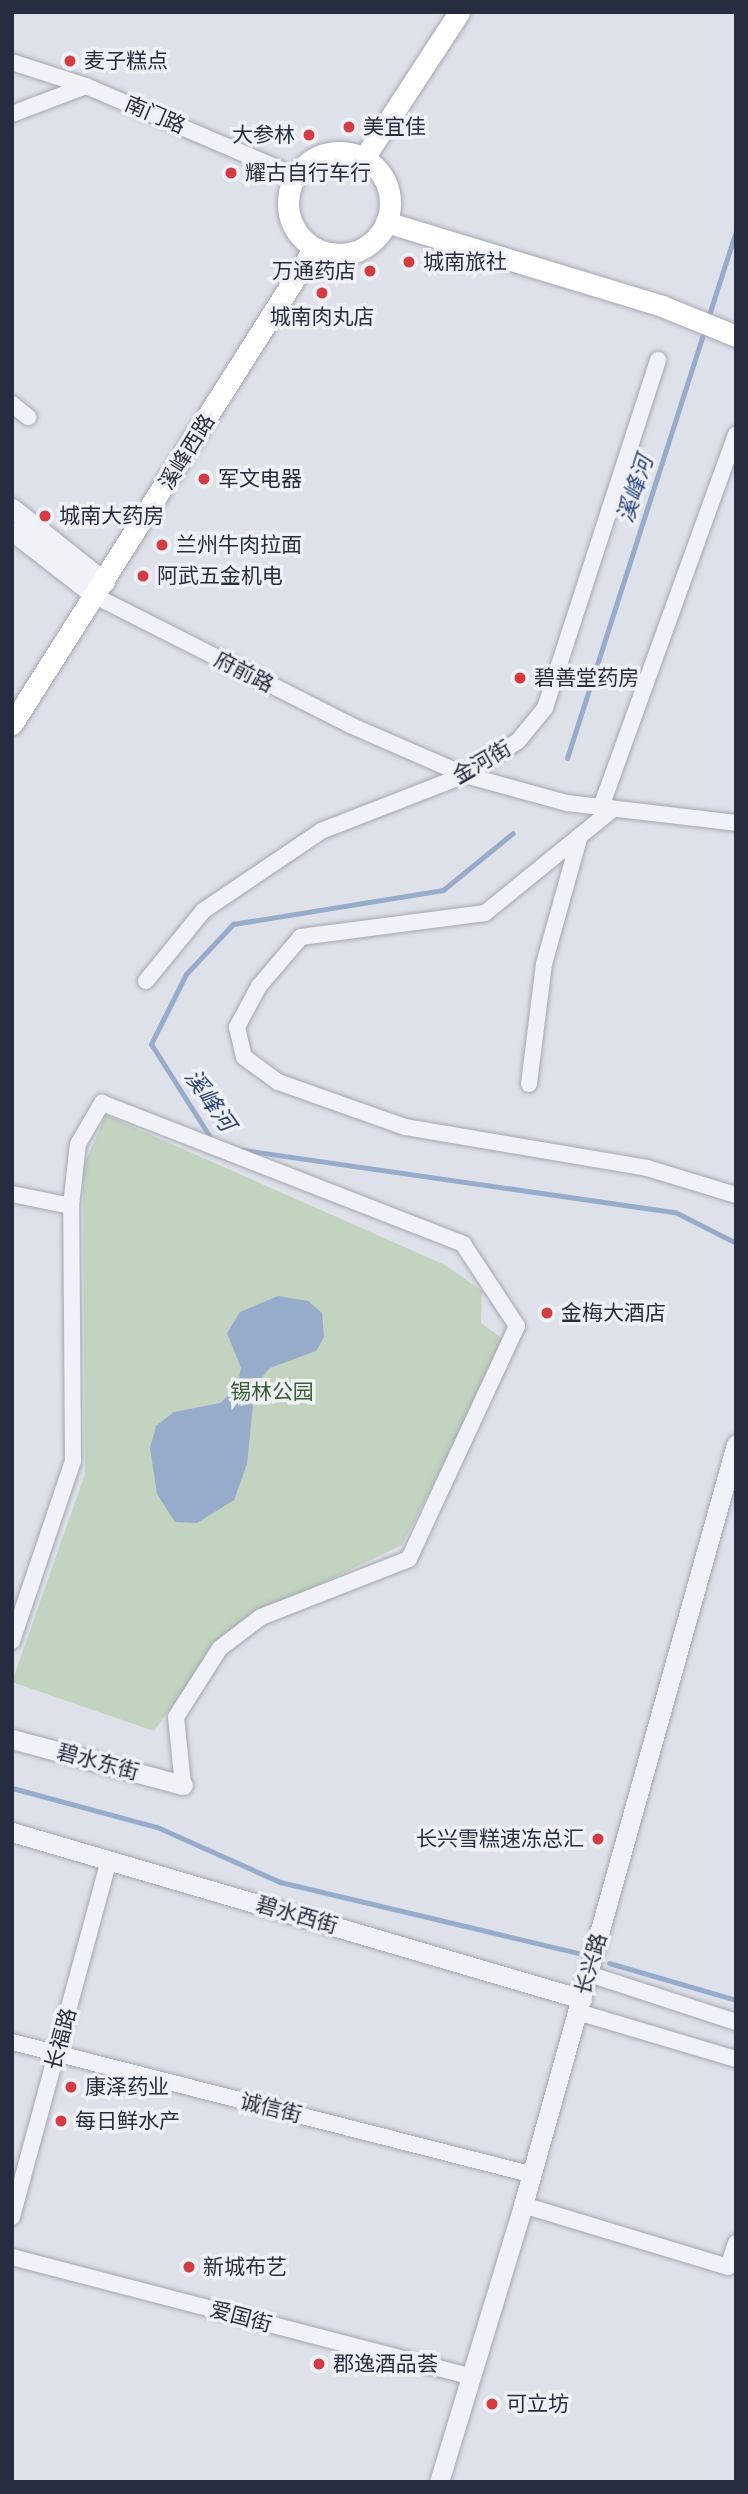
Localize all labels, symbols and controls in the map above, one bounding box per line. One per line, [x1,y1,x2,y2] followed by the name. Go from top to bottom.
[84,48,168,74] place label: 麦子糕点
[62,53,78,69] marker: 麦子糕点
[121,91,189,139] street label: 南门路
[363,114,426,140] place label: 美宜佳
[341,119,357,135] marker: 美宜佳
[232,122,295,148] place label: 大参林
[301,127,317,143] marker: 大参林
[245,160,371,186] place label: 耀古自行车行
[223,165,239,181] marker: 耀古自行车行
[423,249,507,275] place label: 城南旅社
[401,254,417,270] marker: 城南旅社
[272,258,356,284] place label: 万通药店
[362,263,378,279] marker: 万通药店
[314,285,330,301] marker: 城南肉丸店
[270,304,374,330] place label: 城南肉丸店
[154,410,220,494] street label: 溪峰西路
[611,452,659,526] water label: 溪峰河
[218,466,302,492] place label: 军文电器
[196,471,212,487] marker: 军文电器
[59,503,164,529] place label: 城南大药房
[37,508,53,524] marker: 城南大药房
[176,532,302,558] place label: 兰州牛肉拉面
[154,537,170,553] marker: 兰州牛肉拉面
[157,563,283,589] place label: 阿武五金机电
[135,568,151,584] marker: 阿武五金机电
[210,646,278,698] street label: 府前路
[534,665,639,691] place label: 碧善堂药房
[512,670,528,686] marker: 碧善堂药房
[448,735,516,789] street label: 金河街
[179,1064,241,1136] water label: 溪峰河
[561,1300,666,1326] place label: 金梅大酒店
[539,1305,555,1321] marker: 金梅大酒店
[230,1379,314,1405] park label: 锡林公园
[54,1739,142,1785] street label: 碧水东街
[416,1826,584,1852] place label: 长兴雪糕速冻总汇
[590,1831,606,1847] marker: 长兴雪糕速冻总汇
[253,1891,341,1939] street label: 碧水西街
[570,1930,612,1998] street label: 长兴路
[41,2005,81,2073] street label: 长福路
[85,2074,169,2100] place label: 康泽药业
[63,2079,79,2095] marker: 康泽药业
[237,2088,305,2128] street label: 诚信街
[75,2108,180,2134] place label: 每日鲜水产
[53,2113,69,2129] marker: 每日鲜水产
[203,2254,287,2280] place label: 新城布艺
[181,2259,197,2275] marker: 新城布艺
[207,2297,275,2337] street label: 爱国街
[333,2351,438,2377] place label: 郡逸酒品荟
[311,2356,327,2372] marker: 郡逸酒品荟
[506,2391,569,2417] place label: 可立坊
[484,2396,500,2412] marker: 可立坊

